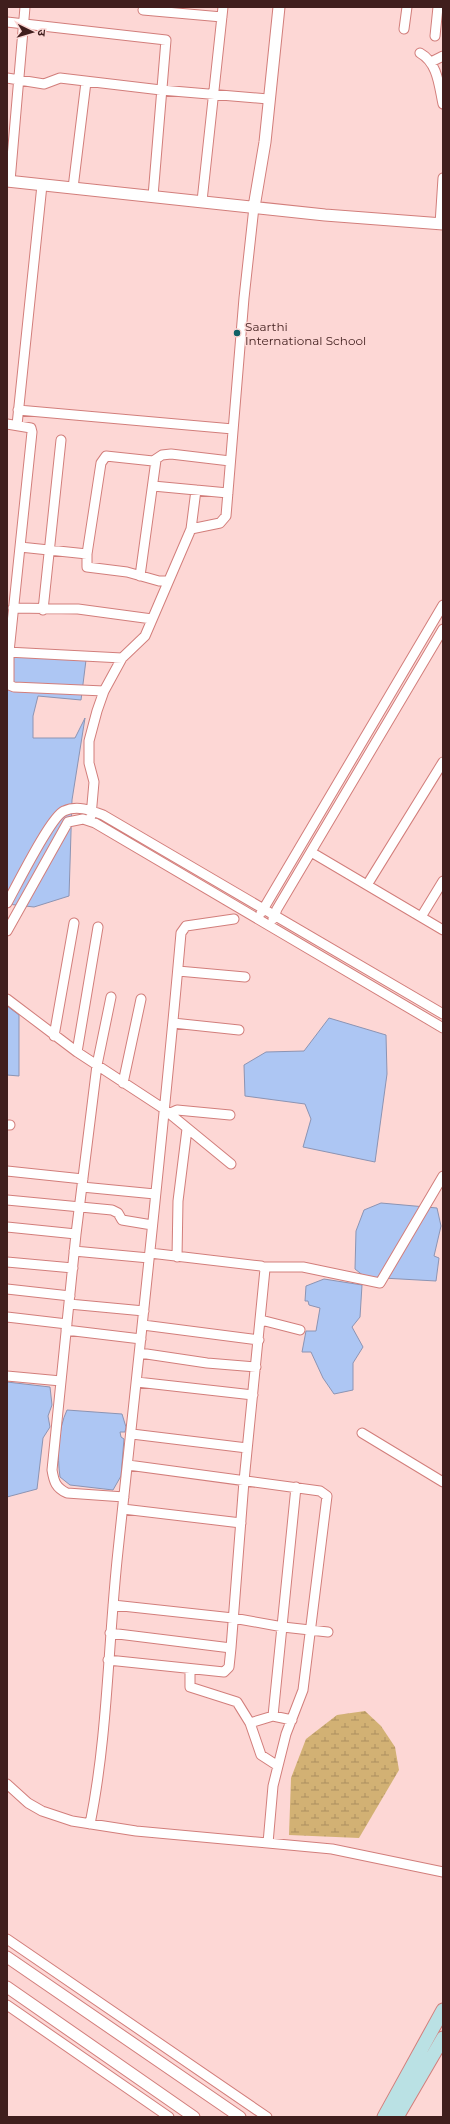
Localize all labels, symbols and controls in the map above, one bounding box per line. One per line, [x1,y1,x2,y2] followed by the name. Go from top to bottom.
[12,12,52,52] north arrow
[35,29,49,37] text: उ
[245,319,366,348] place label: Saarthi International School
[232,328,242,338] marker: Saarthi International School

